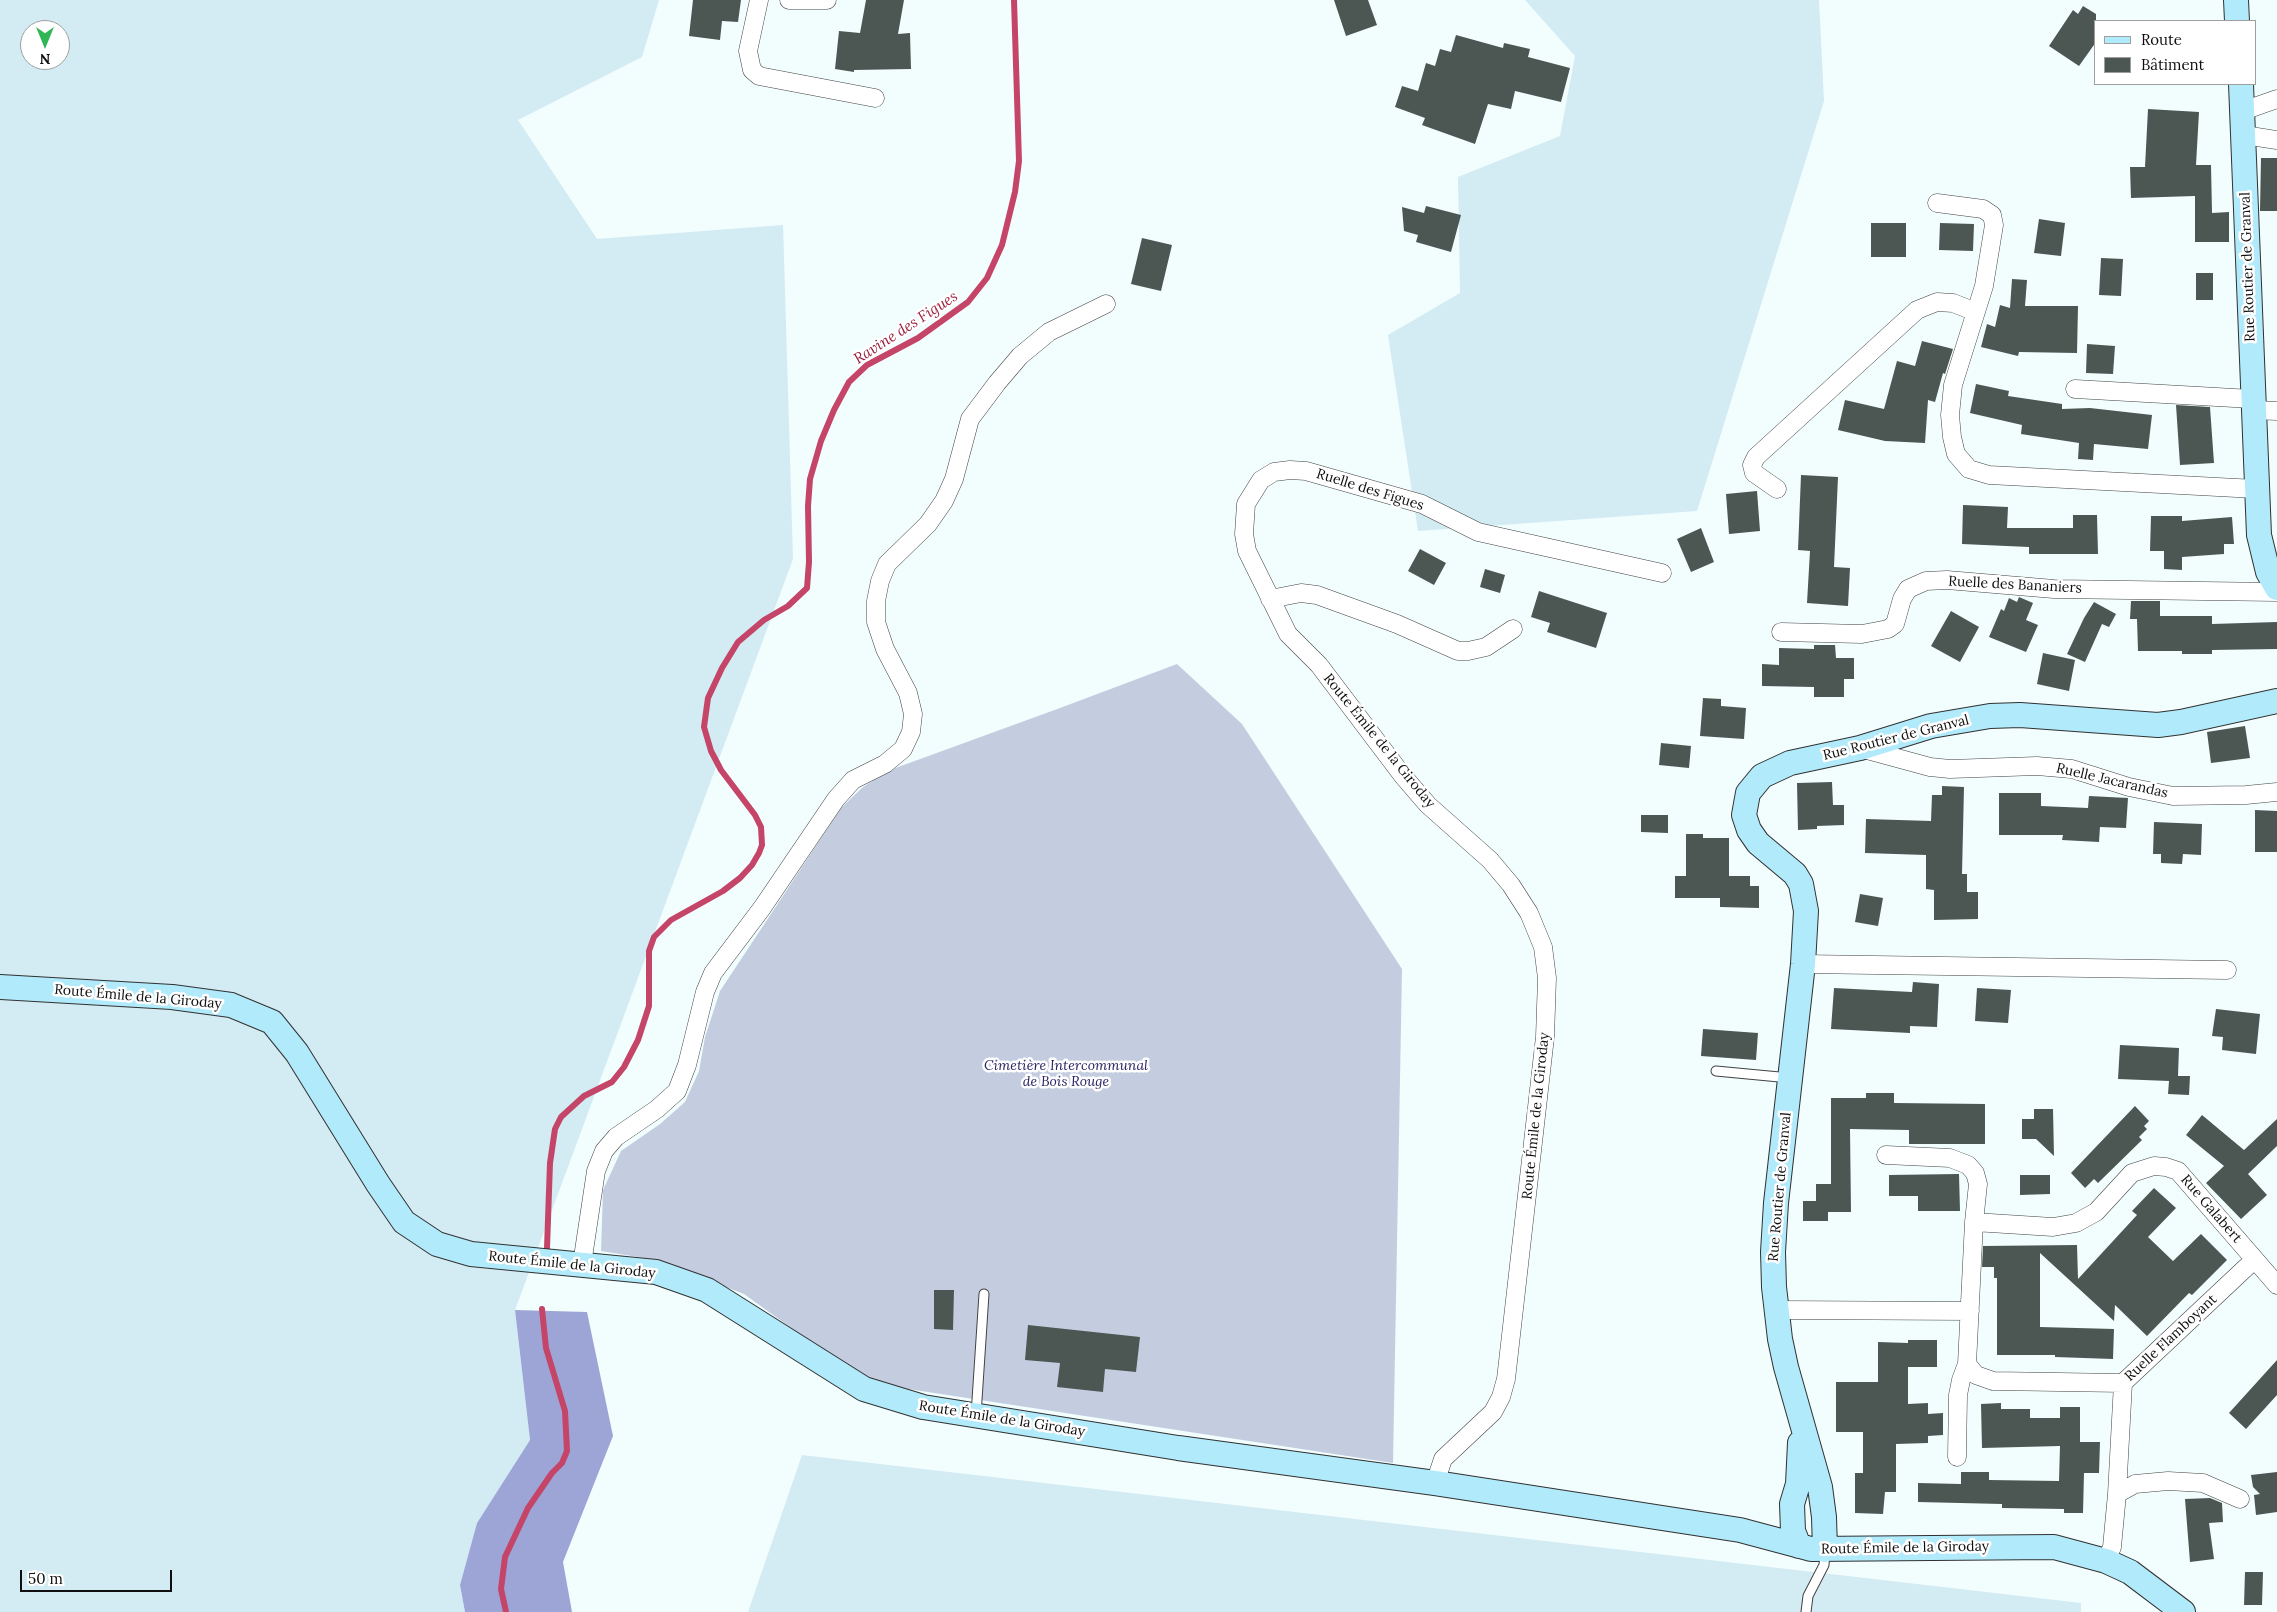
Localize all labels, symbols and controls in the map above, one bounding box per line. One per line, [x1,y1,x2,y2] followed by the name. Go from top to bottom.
[20,20,70,70] north arrow
[2094,20,2257,85] legend
[2141,30,2182,49] text: Route
[40,50,50,68] text: N
[2141,55,2204,74] text: Bâtiment
[2237,192,2259,342] street label: Rue Routier de Granval
[851,288,961,368] water label: Ravine des Figues
[1314,466,1426,514] street label: Ruelle des Figues
[1948,573,2082,597] street label: Ruelle des Bananiers
[1320,670,1438,812] street label: Route Émile de la Giroday
[1821,712,1971,764] street label: Rue Routier de Granval
[2054,760,2170,802] street label: Ruelle Jacarandas
[54,981,222,1013] street label: Route Émile de la Giroday
[1519,1032,1553,1200] street label: Route Émile de la Giroday
[984,1058,1148,1090] park label: Cimetière Intercommunal de Bois Rouge
[1765,1112,1795,1262] street label: Rue Routier de Granval
[2177,1172,2245,1246] street label: Rue Galabert
[488,1248,656,1282] street label: Route Émile de la Giroday
[2122,1291,2220,1385] street label: Ruelle Flamboyant
[918,1398,1086,1440] street label: Route Émile de la Giroday
[1821,1538,1989,1558] street label: Route Émile de la Giroday
[22,1560,175,1592] scale bar
[28,1569,63,1588] text: 50 m

